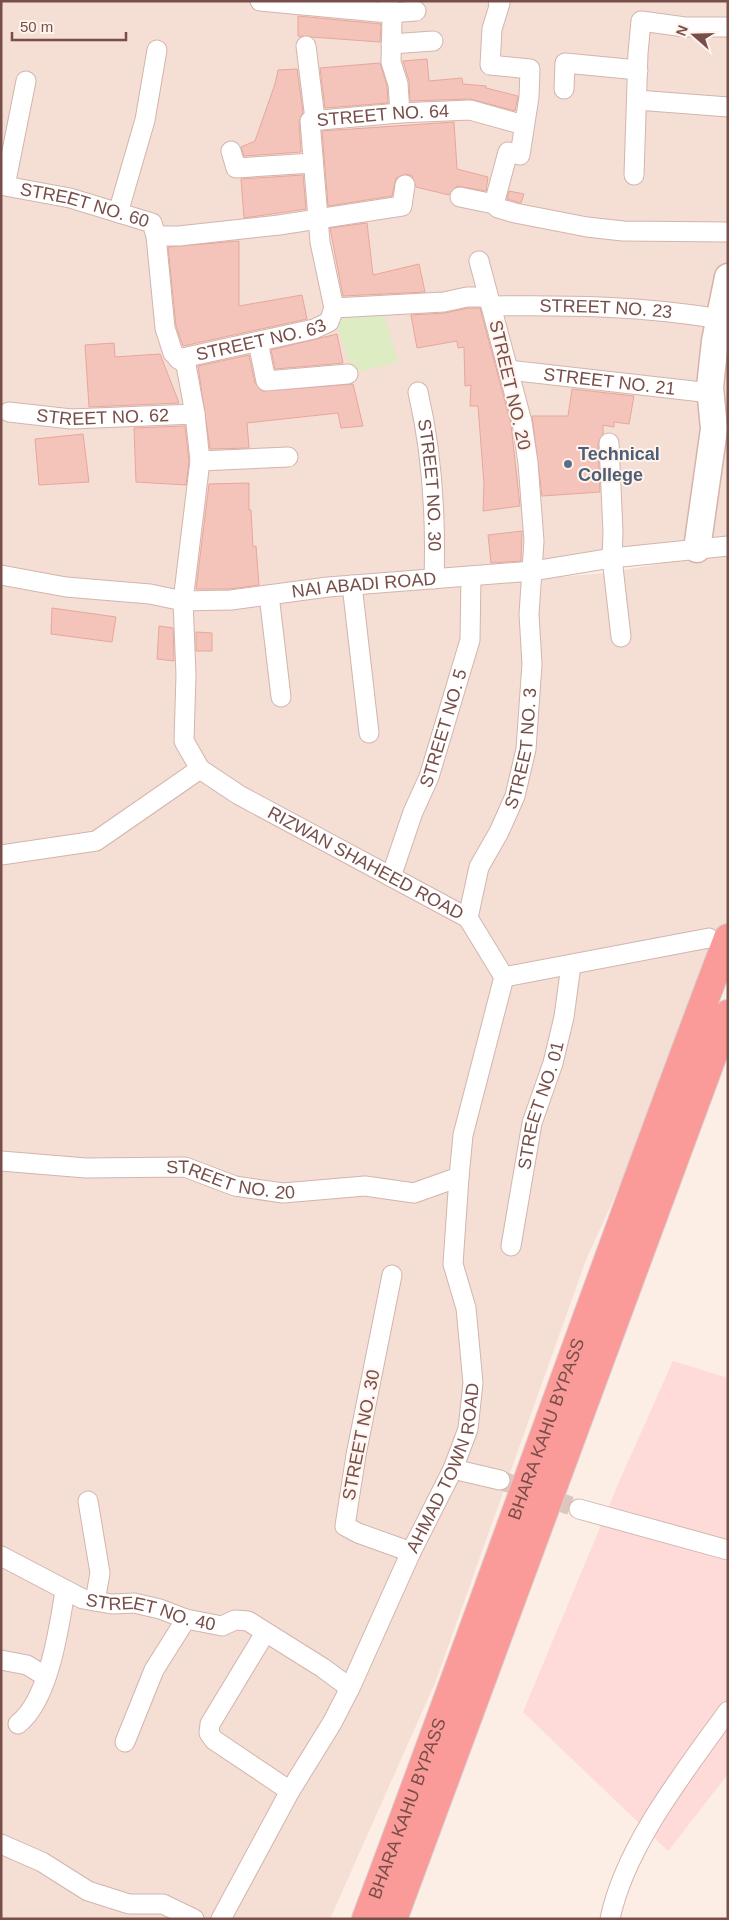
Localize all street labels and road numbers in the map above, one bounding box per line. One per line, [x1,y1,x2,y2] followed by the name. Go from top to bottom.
[316,101,450,130] street label: STREET NO. 64
[18,179,152,232] street label: STREET NO. 60
[540,296,673,322] street label: STREET NO. 23
[194,315,329,365] street label: STREET NO. 63
[485,318,535,452] street label: STREET NO. 20
[542,364,676,399] street label: STREET NO. 21
[35,405,169,429] street label: STREET NO. 62
[414,417,444,551] street label: STREET NO. 30
[290,569,437,602] street label: NAI ABADI ROAD
[416,667,471,791] street label: STREET NO. 5
[500,687,540,812] street label: STREET NO. 3
[264,802,467,924] street label: RIZWAN SHAHEED ROAD
[514,1039,568,1171] street label: STREET NO. 01
[166,1157,296,1203] street label: STREET NO. 20
[504,1336,588,1523] street label: BHARA KAHU BYPASS
[339,1368,383,1502] street label: STREET NO. 30
[402,1382,483,1556] street label: AHMAD TOWN ROAD
[84,1590,217,1635] street label: STREET NO. 40
[364,1715,450,1902] street label: BHARA KAHU BYPASS

